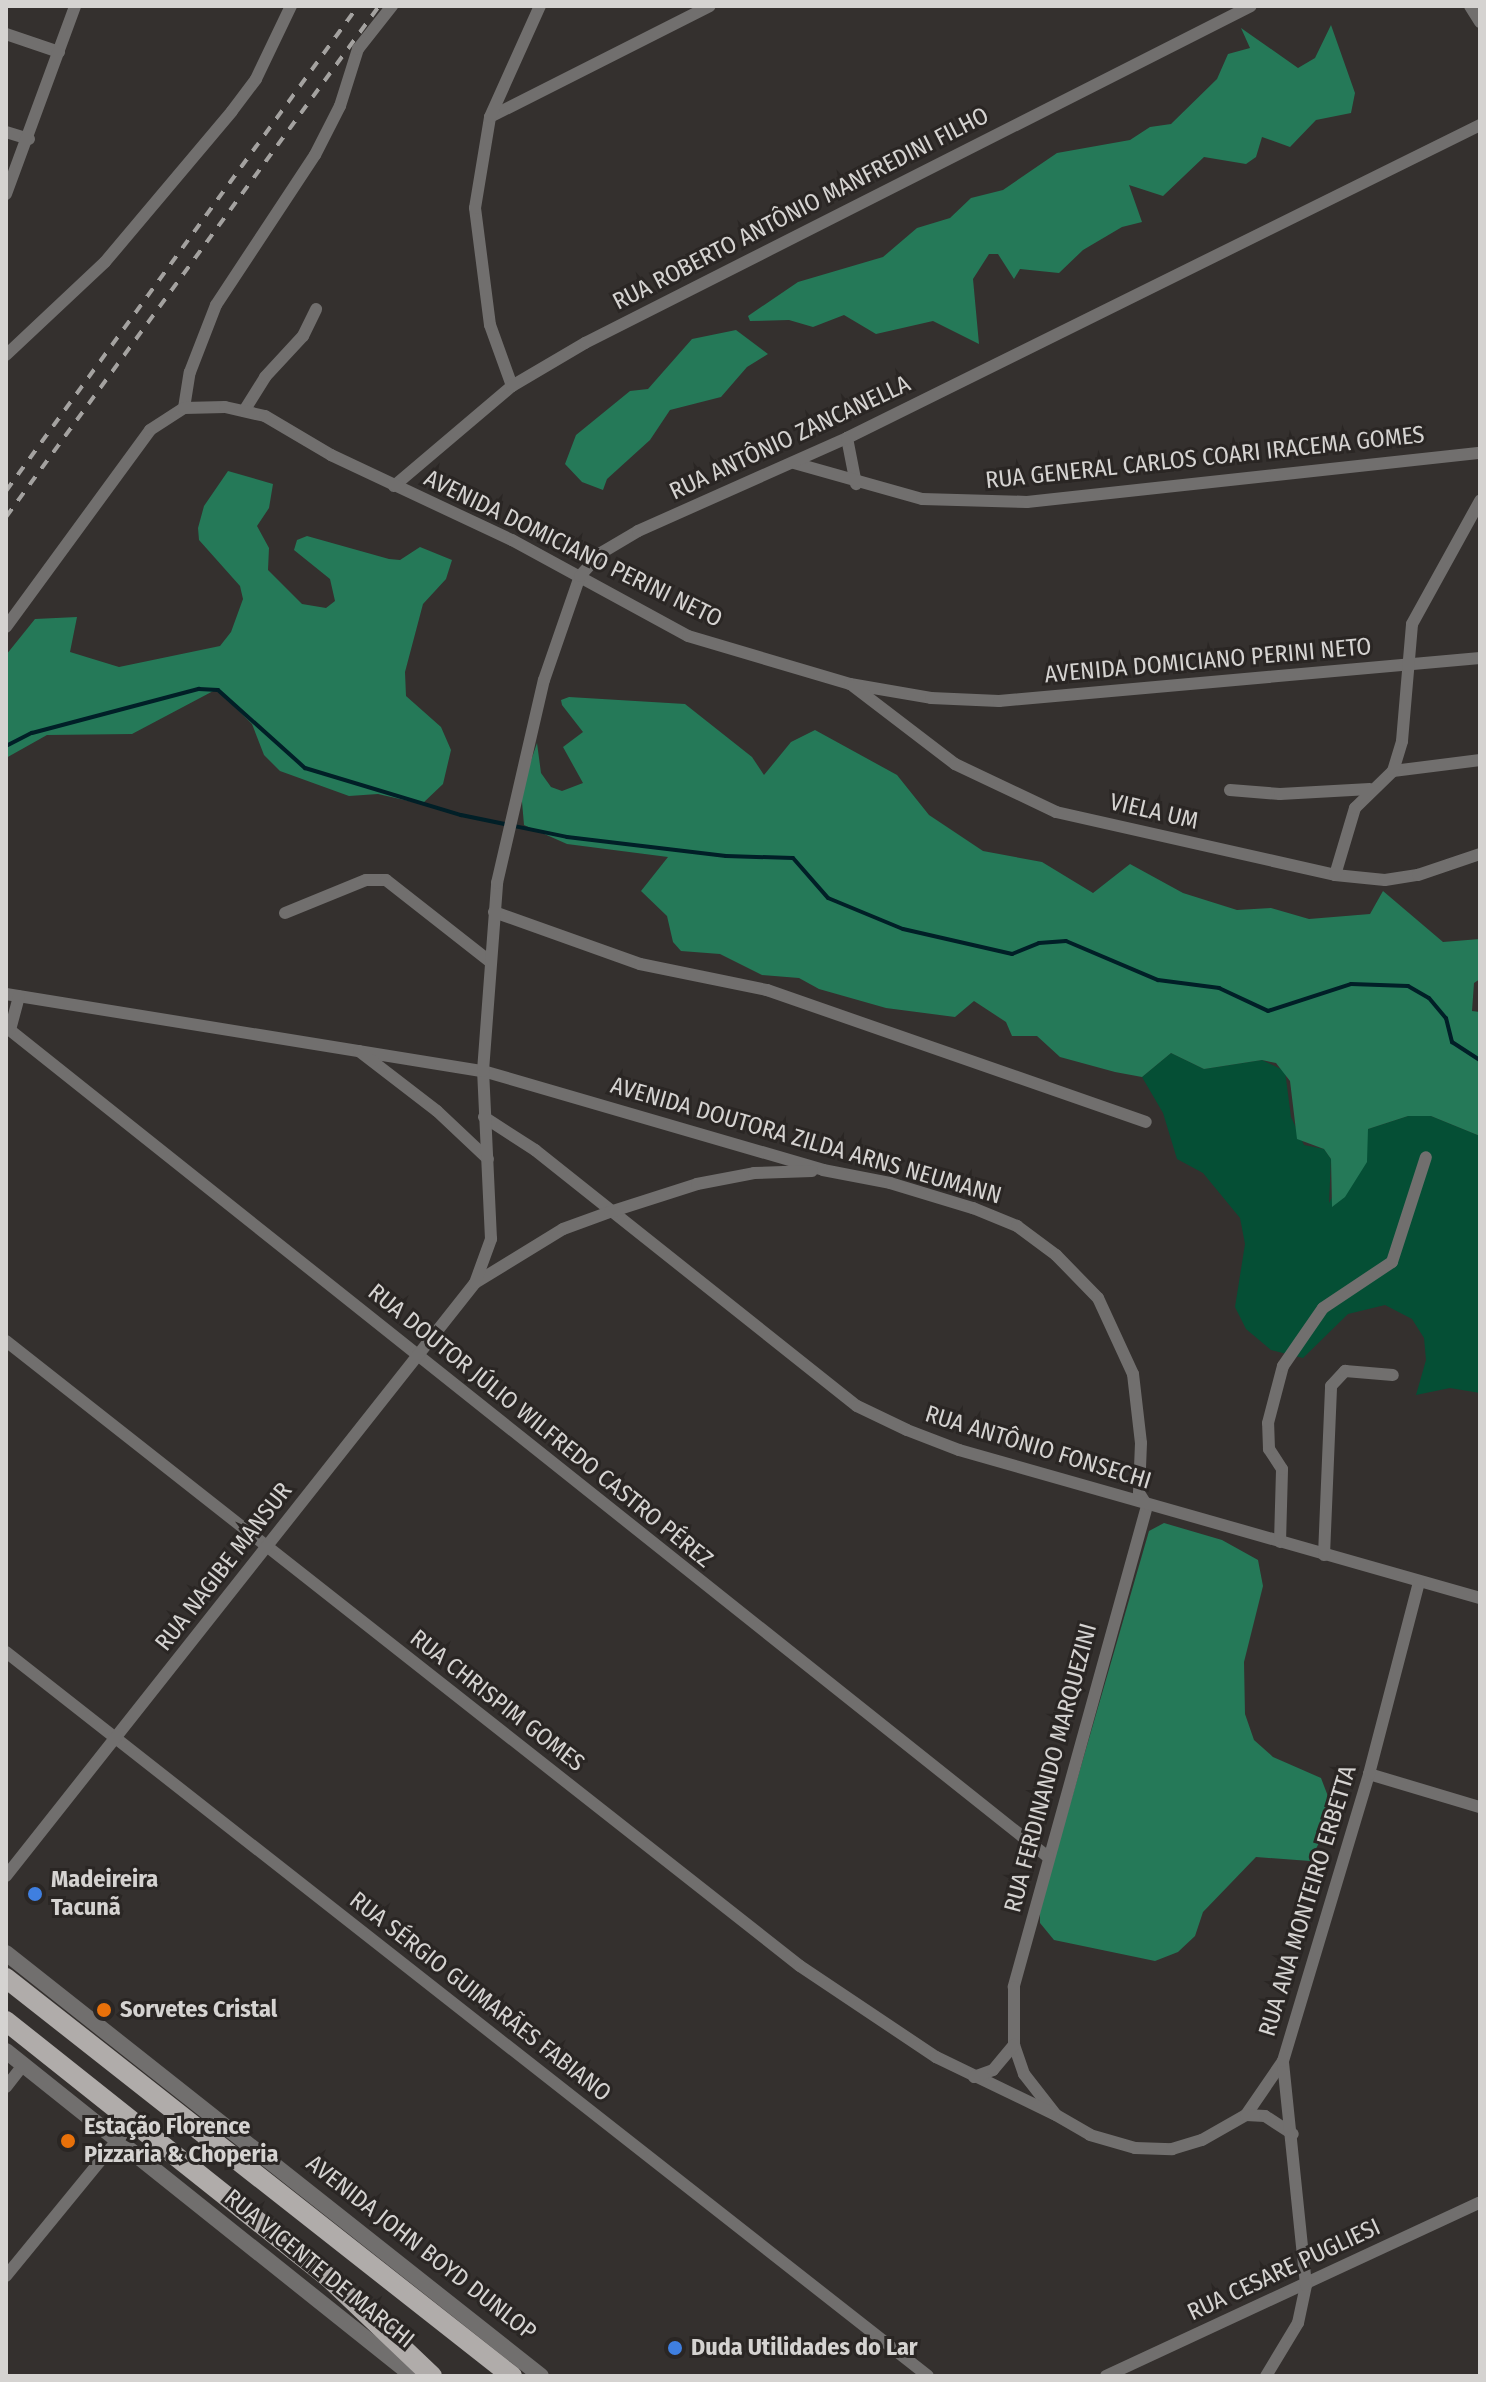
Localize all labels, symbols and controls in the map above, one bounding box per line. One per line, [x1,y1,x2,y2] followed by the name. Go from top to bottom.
[608,101,994,317] street label: RUA ROBERTO ANTÔNIO MANFREDINI FILHO
[665,370,915,506] street label: RUA ANTÔNIO ZANCANELLA
[984,421,1426,495] street label: RUA GENERAL CARLOS COARI IRACEMA GOMES
[419,464,727,634] street label: AVENIDA DOMICIANO PERINI NETO
[1043,632,1373,690] street label: AVENIDA DOMICIANO PERINI NETO
[1107,788,1201,836] street label: VIELA UM
[607,1071,1005,1211] street label: AVENIDA DOUTORA ZILDA ARNS NEUMANN
[362,1278,718,1574] street label: RUA DOUTOR JÚLIO WILFREDO CASTRO PÉREZ
[922,1400,1154,1496] street label: RUA ANTÔNIO FONSECHI
[149,1477,299,1657] street label: RUA NAGIBE MANSUR
[999,1620,1103,1916] street label: RUA FERDINANDO MARQUEZINI
[404,1624,590,1778] street label: RUA CHRISPIM GOMES
[1253,1762,1363,2040] street label: RUA ANA MONTEIRO ERBETTA
[51,1866,158,1922] place label: Madeireira Tacunã
[26,1885,44,1903] marker: Madeireira Tacunã
[344,1886,616,2108] street label: RUA SÉRGIO GUIMARÃES FABIANO
[120,1996,277,2024] place label: Sorvetes Cristal
[95,2001,113,2019] marker: Sorvetes Cristal
[84,2113,278,2169] place label: Estação Florence Pizzaria & Choperia
[59,2132,77,2150] marker: Estação Florence Pizzaria & Choperia
[300,2149,542,2347] street label: AVENIDA JOHN BOYD DUNLOP
[218,2184,420,2354] street label: RUA VICENTE DE MARCHI
[1183,2213,1385,2327] street label: RUA CESARE PUGLIESI
[691,2334,918,2362] place label: Duda Utilidades do Lar
[666,2339,684,2357] marker: Duda Utilidades do Lar

